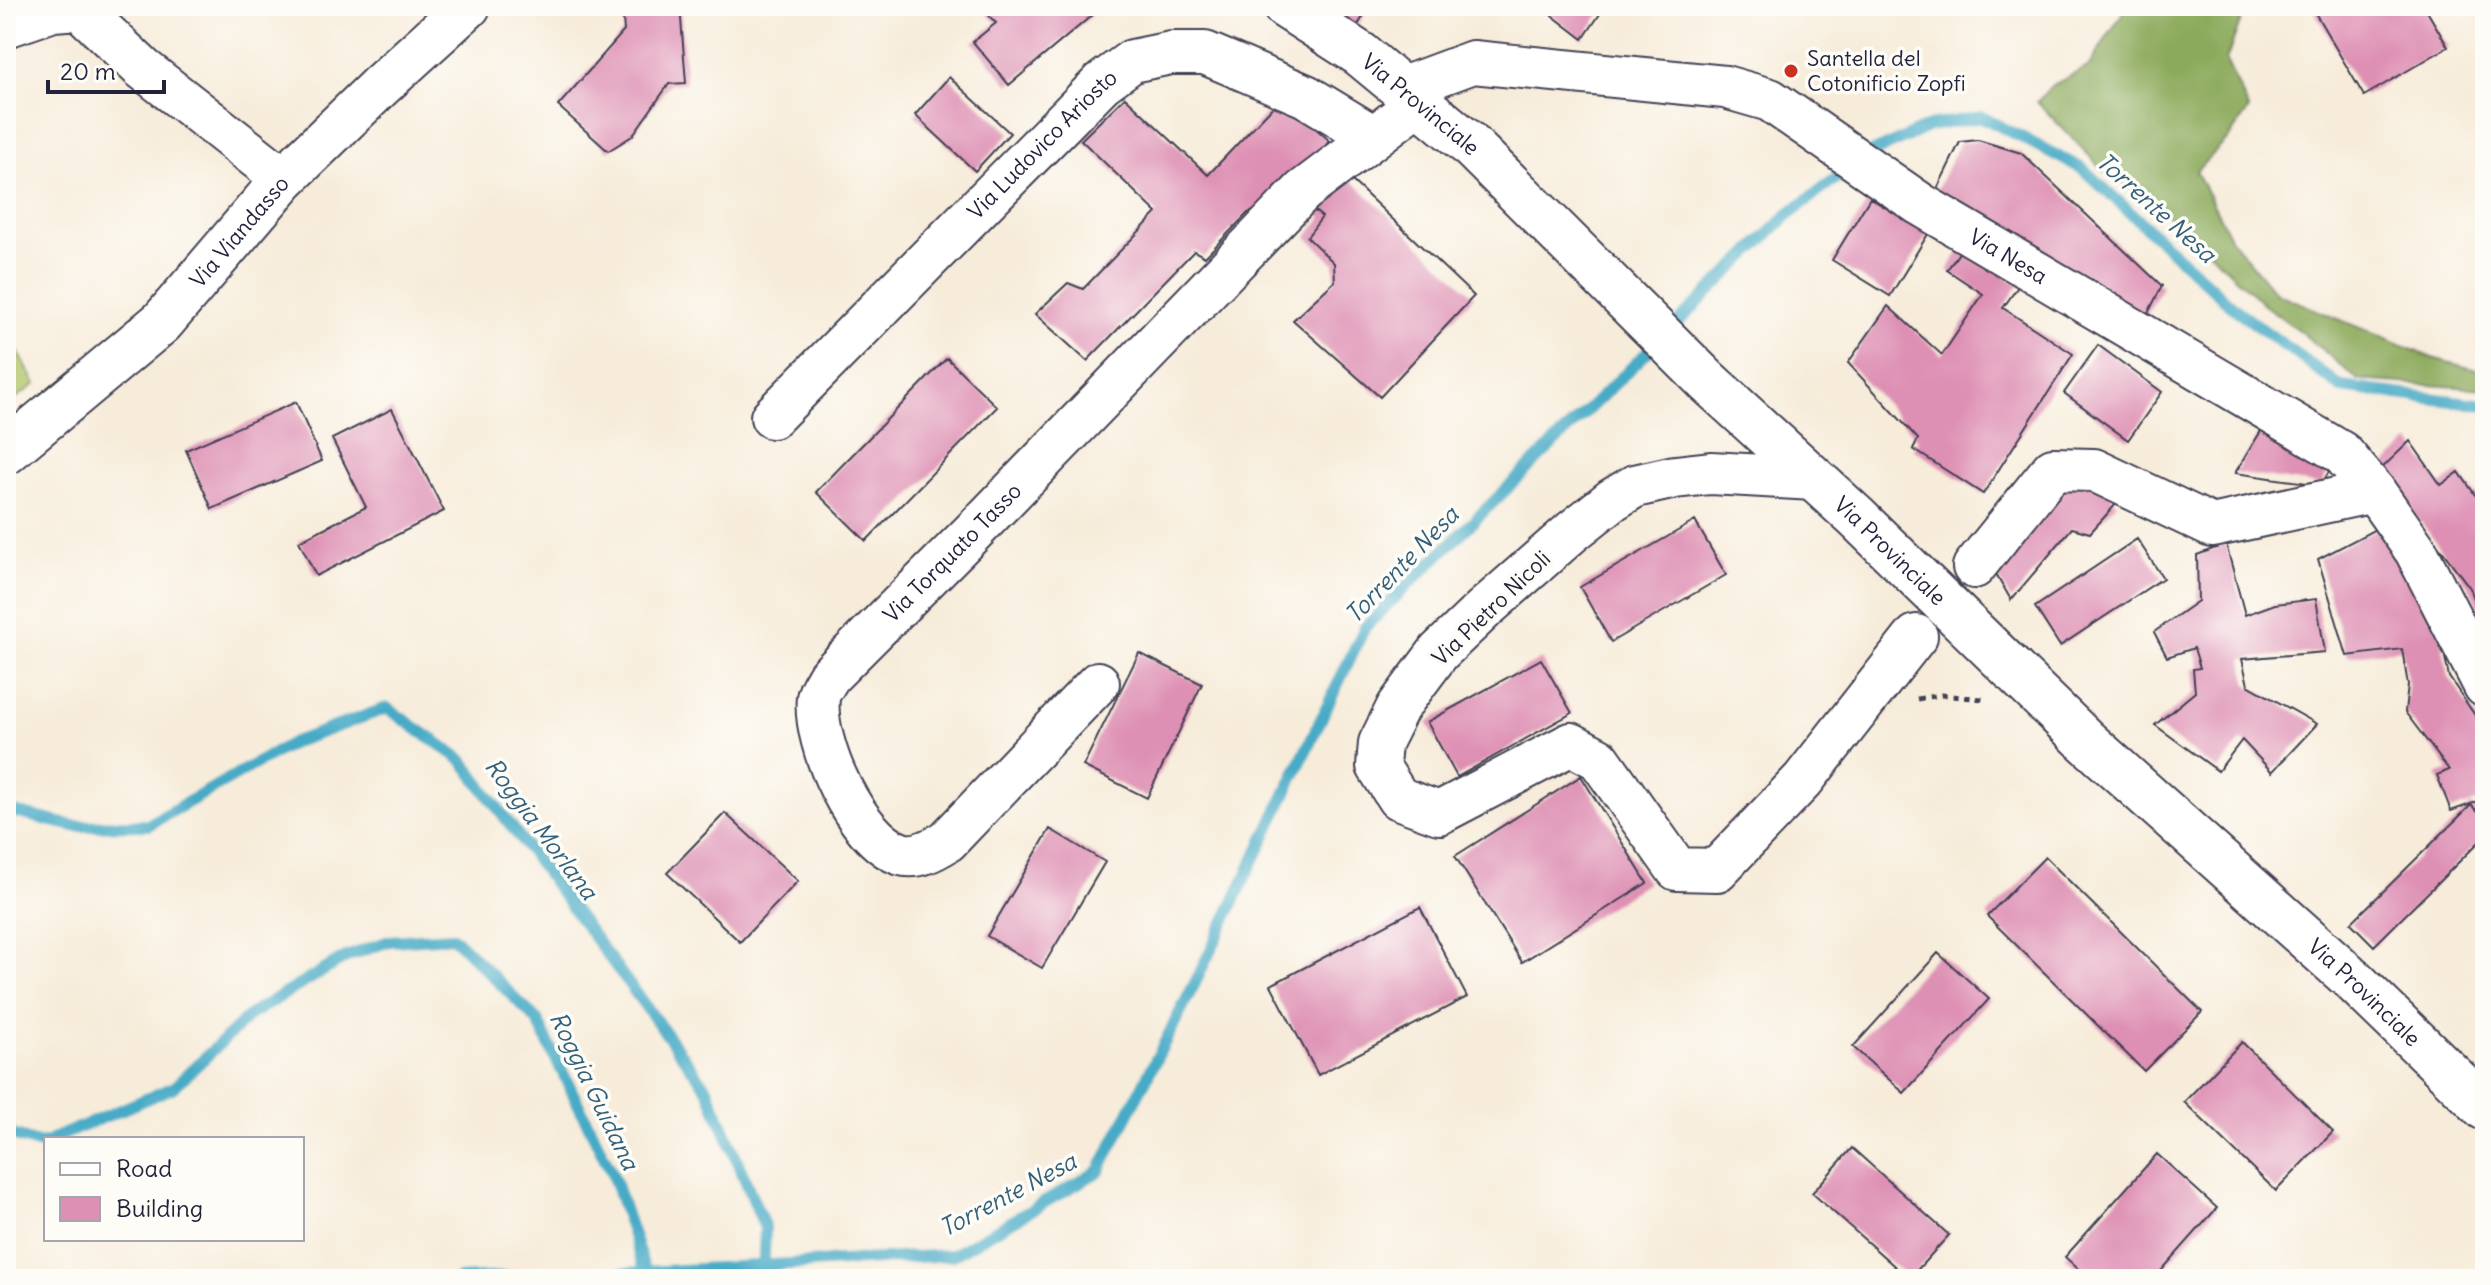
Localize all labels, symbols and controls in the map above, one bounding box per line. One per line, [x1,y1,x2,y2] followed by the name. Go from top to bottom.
[48,44,164,94] scale bar
[1807,44,1966,97] place label: Santella del Cotonificio Zopfi
[1356,47,1486,161] street label: Via Provinciale
[60,56,116,86] text: 20 m
[1782,62,1800,80] marker: Santella del Cotonificio Zopfi
[961,63,1122,225] street label: Via Ludovico Ariosto
[2091,146,2224,270] water label: Torrente Nesa
[184,170,295,293] street label: Via Viandasso
[1964,222,2053,290] street label: Via Nesa
[877,477,1027,628] street label: Via Torquato Tasso
[1829,490,1952,611] street label: Via Provinciale
[1338,499,1465,629] water label: Torrente Nesa
[1426,545,1556,671] street label: Via Pietro Nicoli
[479,752,606,906] water label: Roggia Morlana
[2302,932,2427,1052] street label: Via Provinciale
[544,1007,647,1176] water label: Roggia Guidana
[44,1137,304,1241] legend
[934,1145,1082,1243] water label: Torrente Nesa
[116,1153,172,1183] text: Road
[116,1193,203,1223] text: Building

